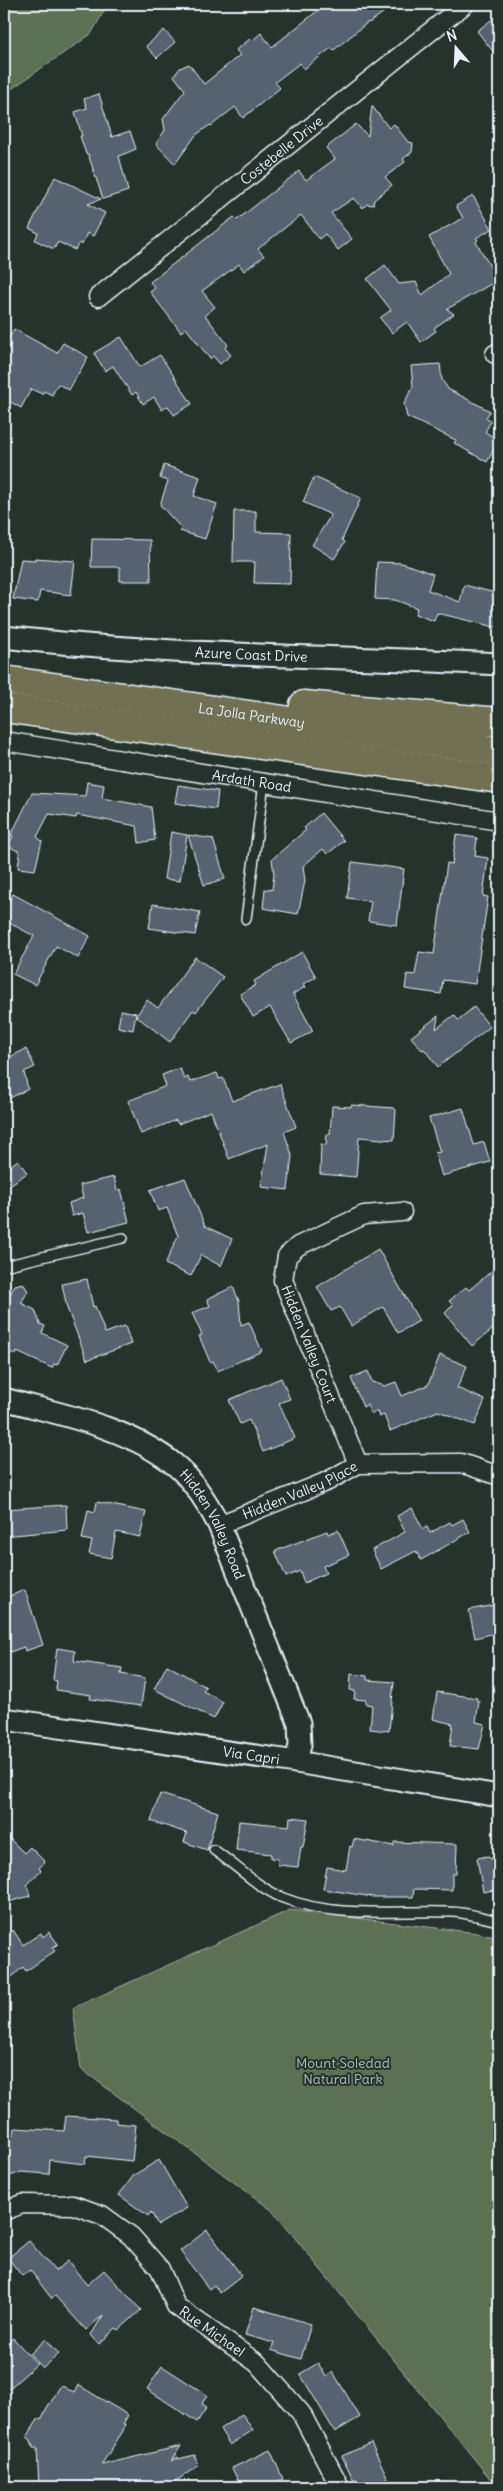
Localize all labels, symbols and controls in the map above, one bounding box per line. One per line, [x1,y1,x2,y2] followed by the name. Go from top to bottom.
[430,22,480,72] north arrow
[444,26,459,46] text: N
[237,112,327,189] street label: Costebelle Drive
[195,643,308,666] street label: Azure Coast Drive
[197,699,306,732] street label: La Jolla Parkway
[211,766,293,796] street label: Ardath Road
[277,1282,341,1406] street label: Hidden Valley Court
[240,1457,361,1524] street label: Hidden Valley Place
[176,1465,249,1582] street label: Hidden Valley Road
[222,1742,281,1768] street label: Via Capri
[296,2054,390,2088] park label: Mount Soledad Natural Park
[176,2302,248,2361] street label: Rue Michael

